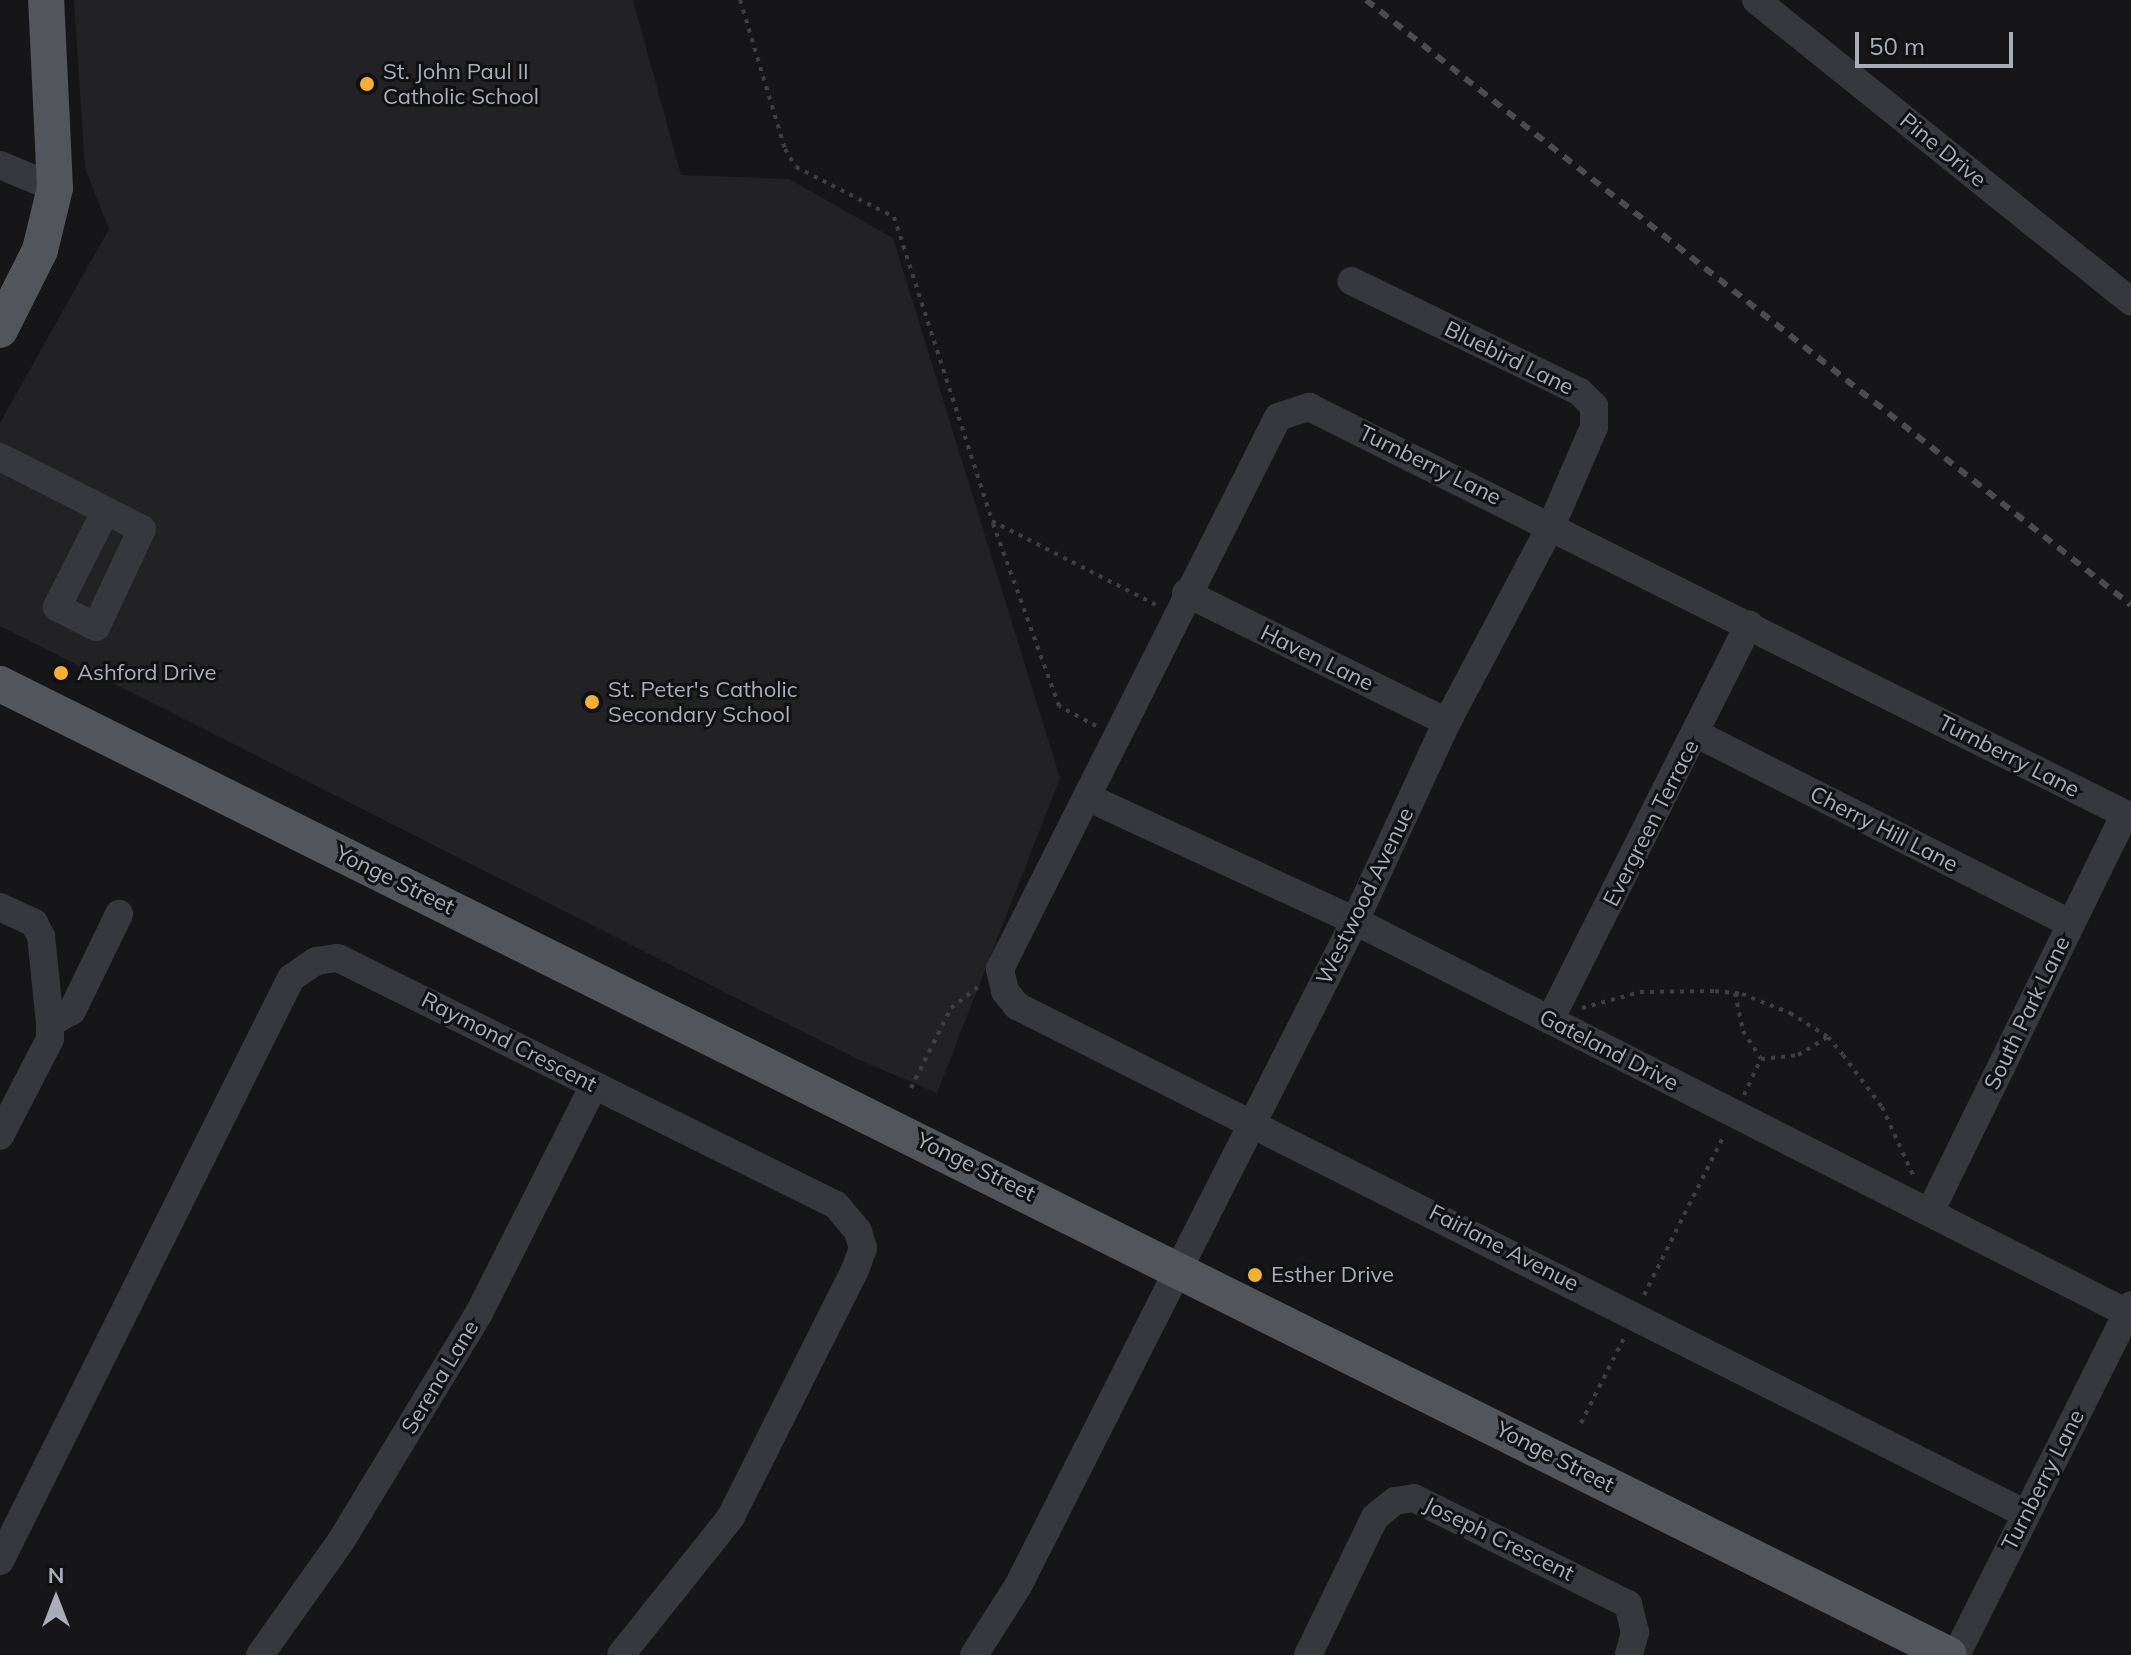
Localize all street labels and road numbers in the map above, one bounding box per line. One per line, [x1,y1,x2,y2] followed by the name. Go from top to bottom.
[1895,107,1991,193] street label: Pine Drive
[1440,315,1578,401] street label: Bluebird Lane
[1355,419,1505,511] street label: Turnberry Lane
[1256,619,1378,697] street label: Haven Lane
[1934,709,2084,803] street label: Turnberry Lane
[1598,735,1704,911] street label: Evergreen Terrace
[1806,780,1962,878] street label: Cherry Hill Lane
[1311,803,1419,989] street label: Westwood Avenue
[331,840,459,920] street label: Yonge Street
[1978,932,2076,1094] street label: South Park Lane
[417,987,601,1097] street label: Raymond Crescent
[1535,1004,1683,1096] street label: Gateland Drive
[912,1127,1040,1207] street label: Yonge Street
[1425,1199,1583,1297] street label: Fairlane Avenue
[396,1316,484,1438] street label: Serena Lane
[1996,1405,2090,1555] street label: Turnberry Lane
[1492,1416,1618,1498] street label: Yonge Street
[1420,1491,1578,1587] street label: Joseph Crescent

